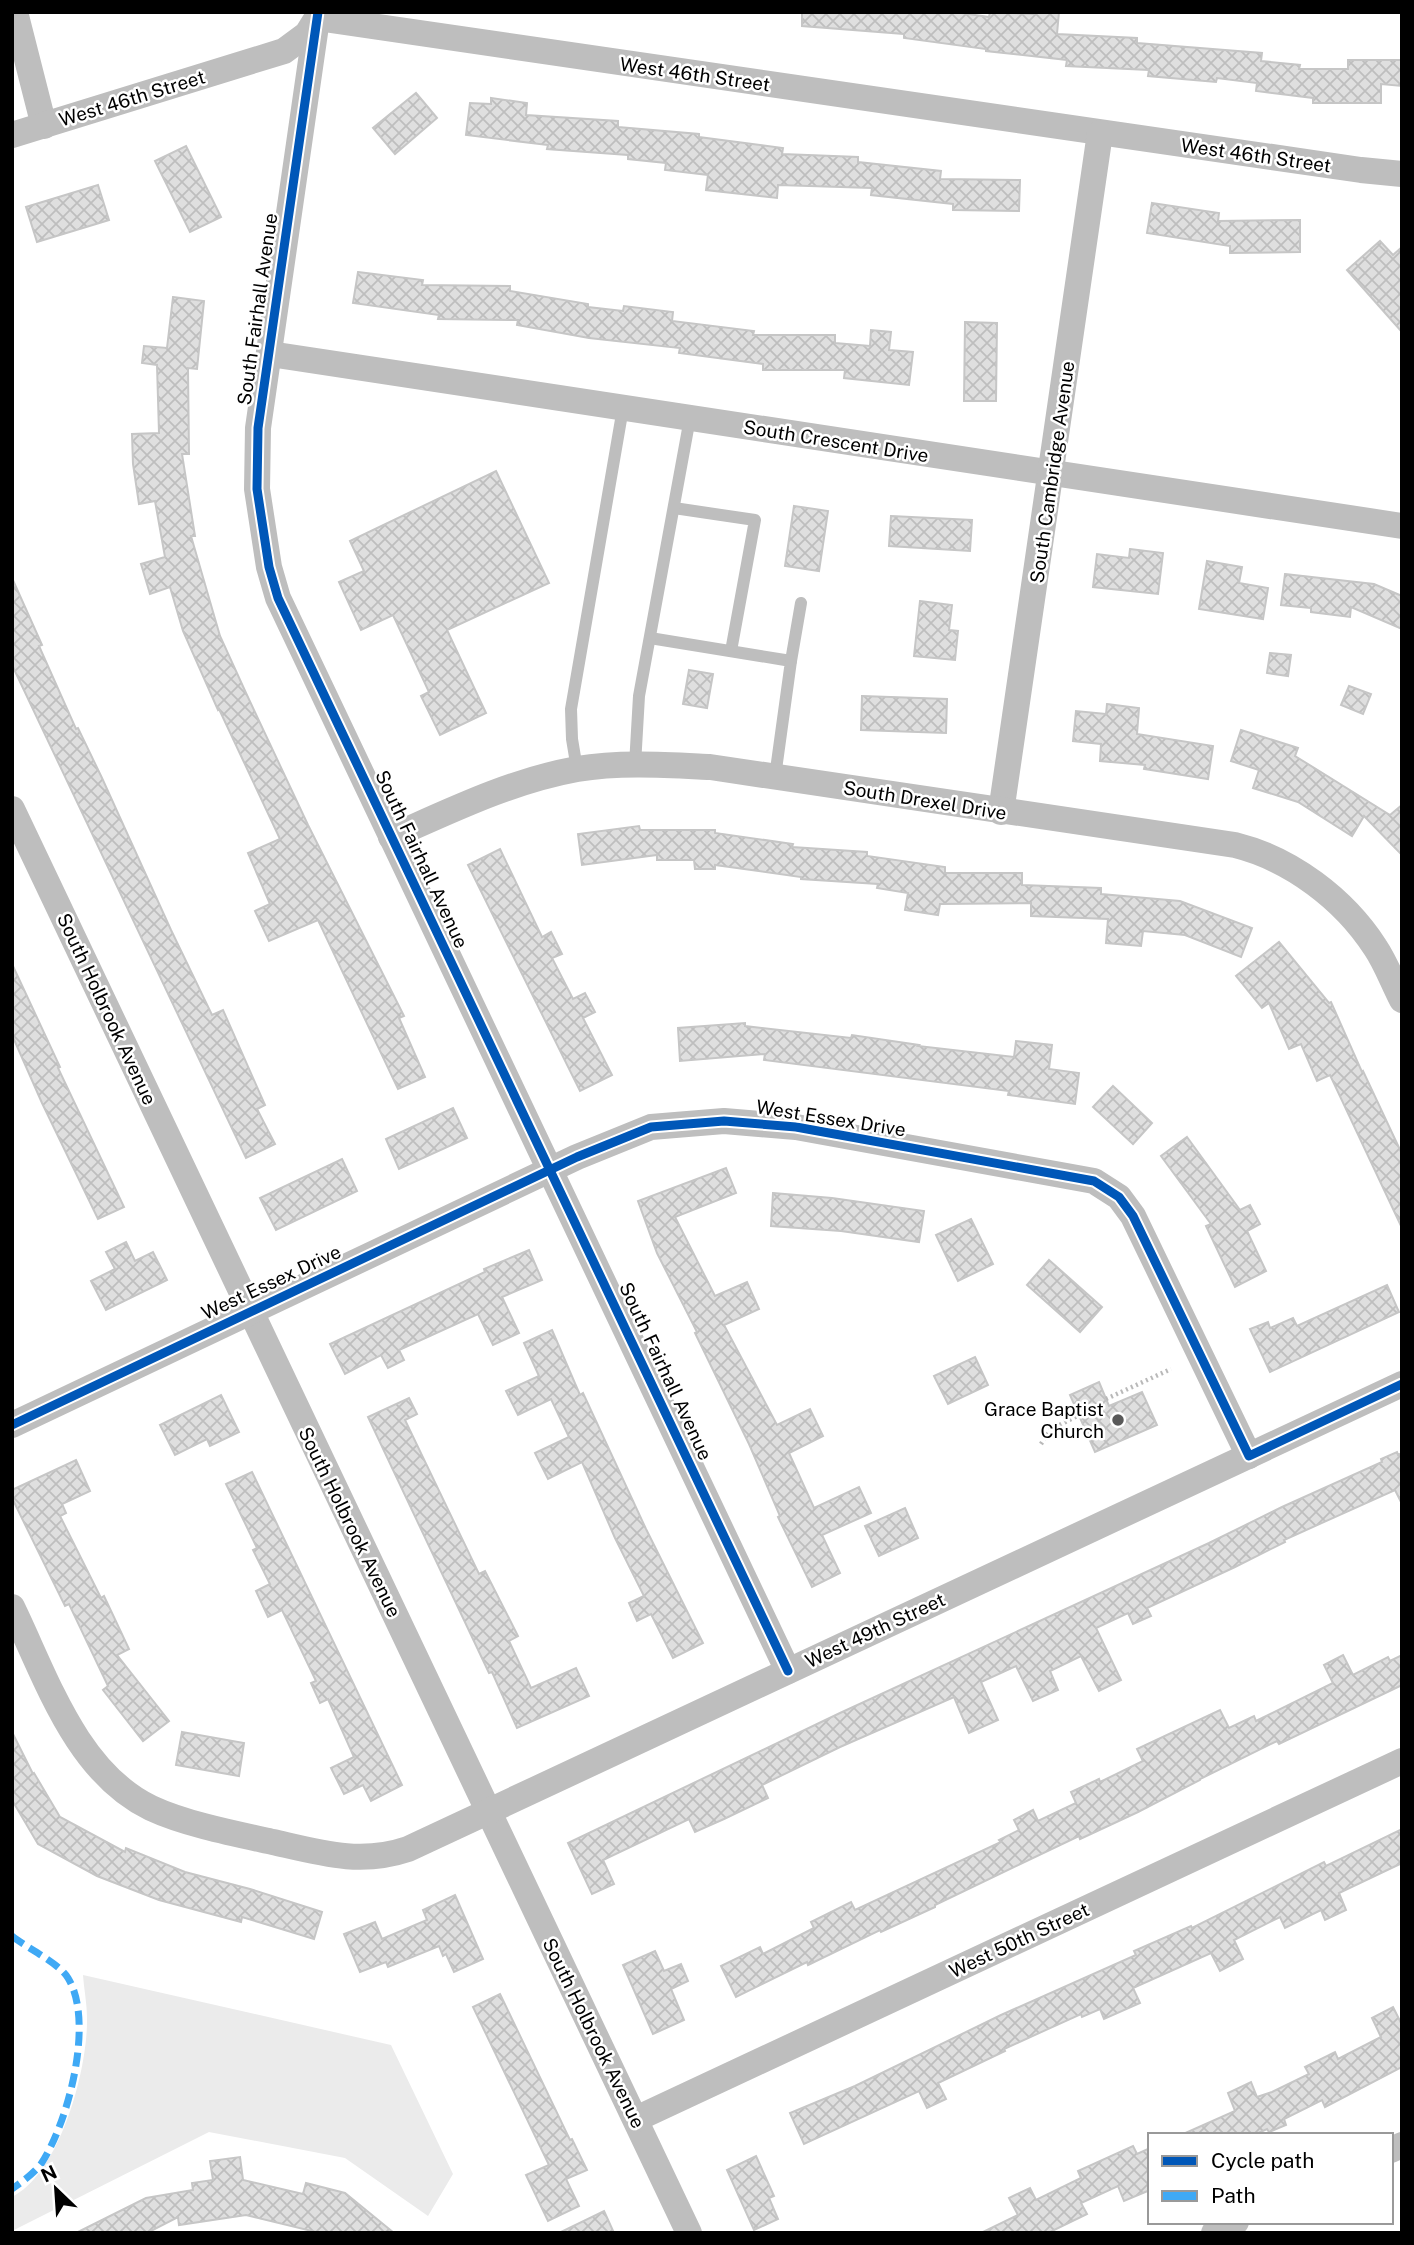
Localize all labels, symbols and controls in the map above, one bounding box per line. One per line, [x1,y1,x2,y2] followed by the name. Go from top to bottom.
[618,53,772,95] street label: West 46th Street
[56,65,208,131] street label: West 46th Street
[1179,134,1333,176] street label: West 46th Street
[233,211,281,407] street label: South Fairhall Avenue
[1026,359,1078,585] street label: South Cambridge Avenue
[742,415,930,467] street label: South Crescent Drive
[371,767,473,951] street label: South Fairhall Avenue
[842,776,1008,824] street label: South Drexel Drive
[53,910,161,1108] street label: South Holbrook Avenue
[755,1095,907,1141] street label: West Essex Drive
[198,1240,344,1324] street label: West Essex Drive
[615,1279,717,1463] street label: South Fairhall Avenue
[984,1398,1104,1442] place label: Grace Baptist Church
[1110,1412,1126,1428] marker: Grace Baptist Church
[294,1423,406,1621] street label: South Holbrook Avenue
[802,1588,948,1672] street label: West 49th Street
[946,1898,1092,1982] street label: West 50th Street
[538,1934,650,2132] street label: South Holbrook Avenue
[1148,2133,1393,2224] legend
[1211,2148,1314,2173] text: Cycle path
[21,2154,91,2224] north arrow
[37,2160,60,2187] text: N
[1211,2183,1256,2208] text: Path

